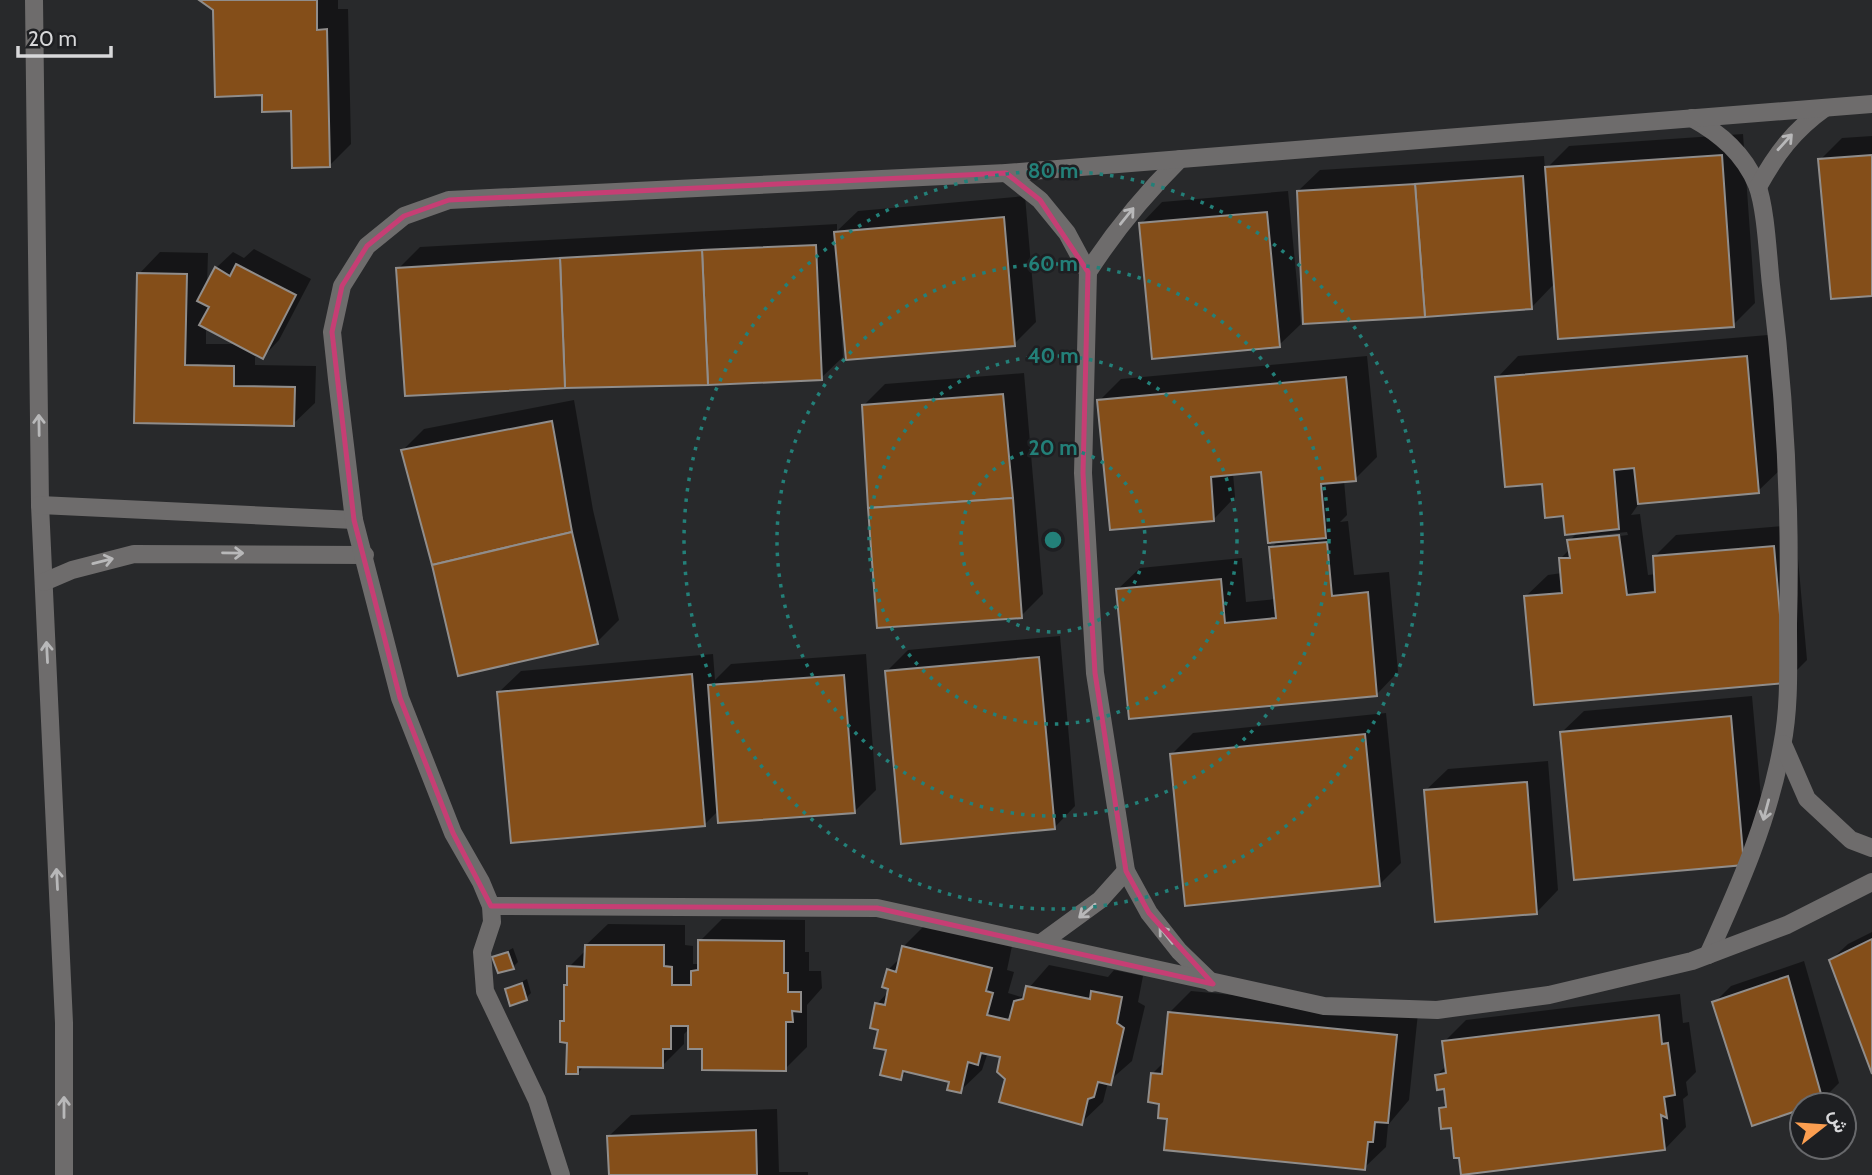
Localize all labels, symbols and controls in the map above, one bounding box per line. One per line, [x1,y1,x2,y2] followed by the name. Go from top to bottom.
[18,14,110,58] scale bar
[28,26,77,51] text: 20 m
[1777,134,1793,152] one-way arrow
[1028,158,1078,183] text: 80 m
[1119,207,1135,225] one-way arrow
[1028,251,1078,276] text: 60 m
[1028,343,1078,368] text: 40 m
[32,414,46,437] one-way arrow
[1029,435,1077,460] text: 20 m
[1041,528,1065,552] centre of rings
[222,546,245,560] one-way arrow
[91,554,114,567] one-way arrow
[40,641,53,664] one-way arrow
[1759,799,1772,821] one-way arrow
[50,869,63,891] one-way arrow
[1078,903,1096,919] one-way arrow
[1159,926,1174,944] one-way arrow
[1788,1091,1858,1161] north arrow
[57,1096,71,1119] one-way arrow
[1824,1107,1853,1136] text: ش

